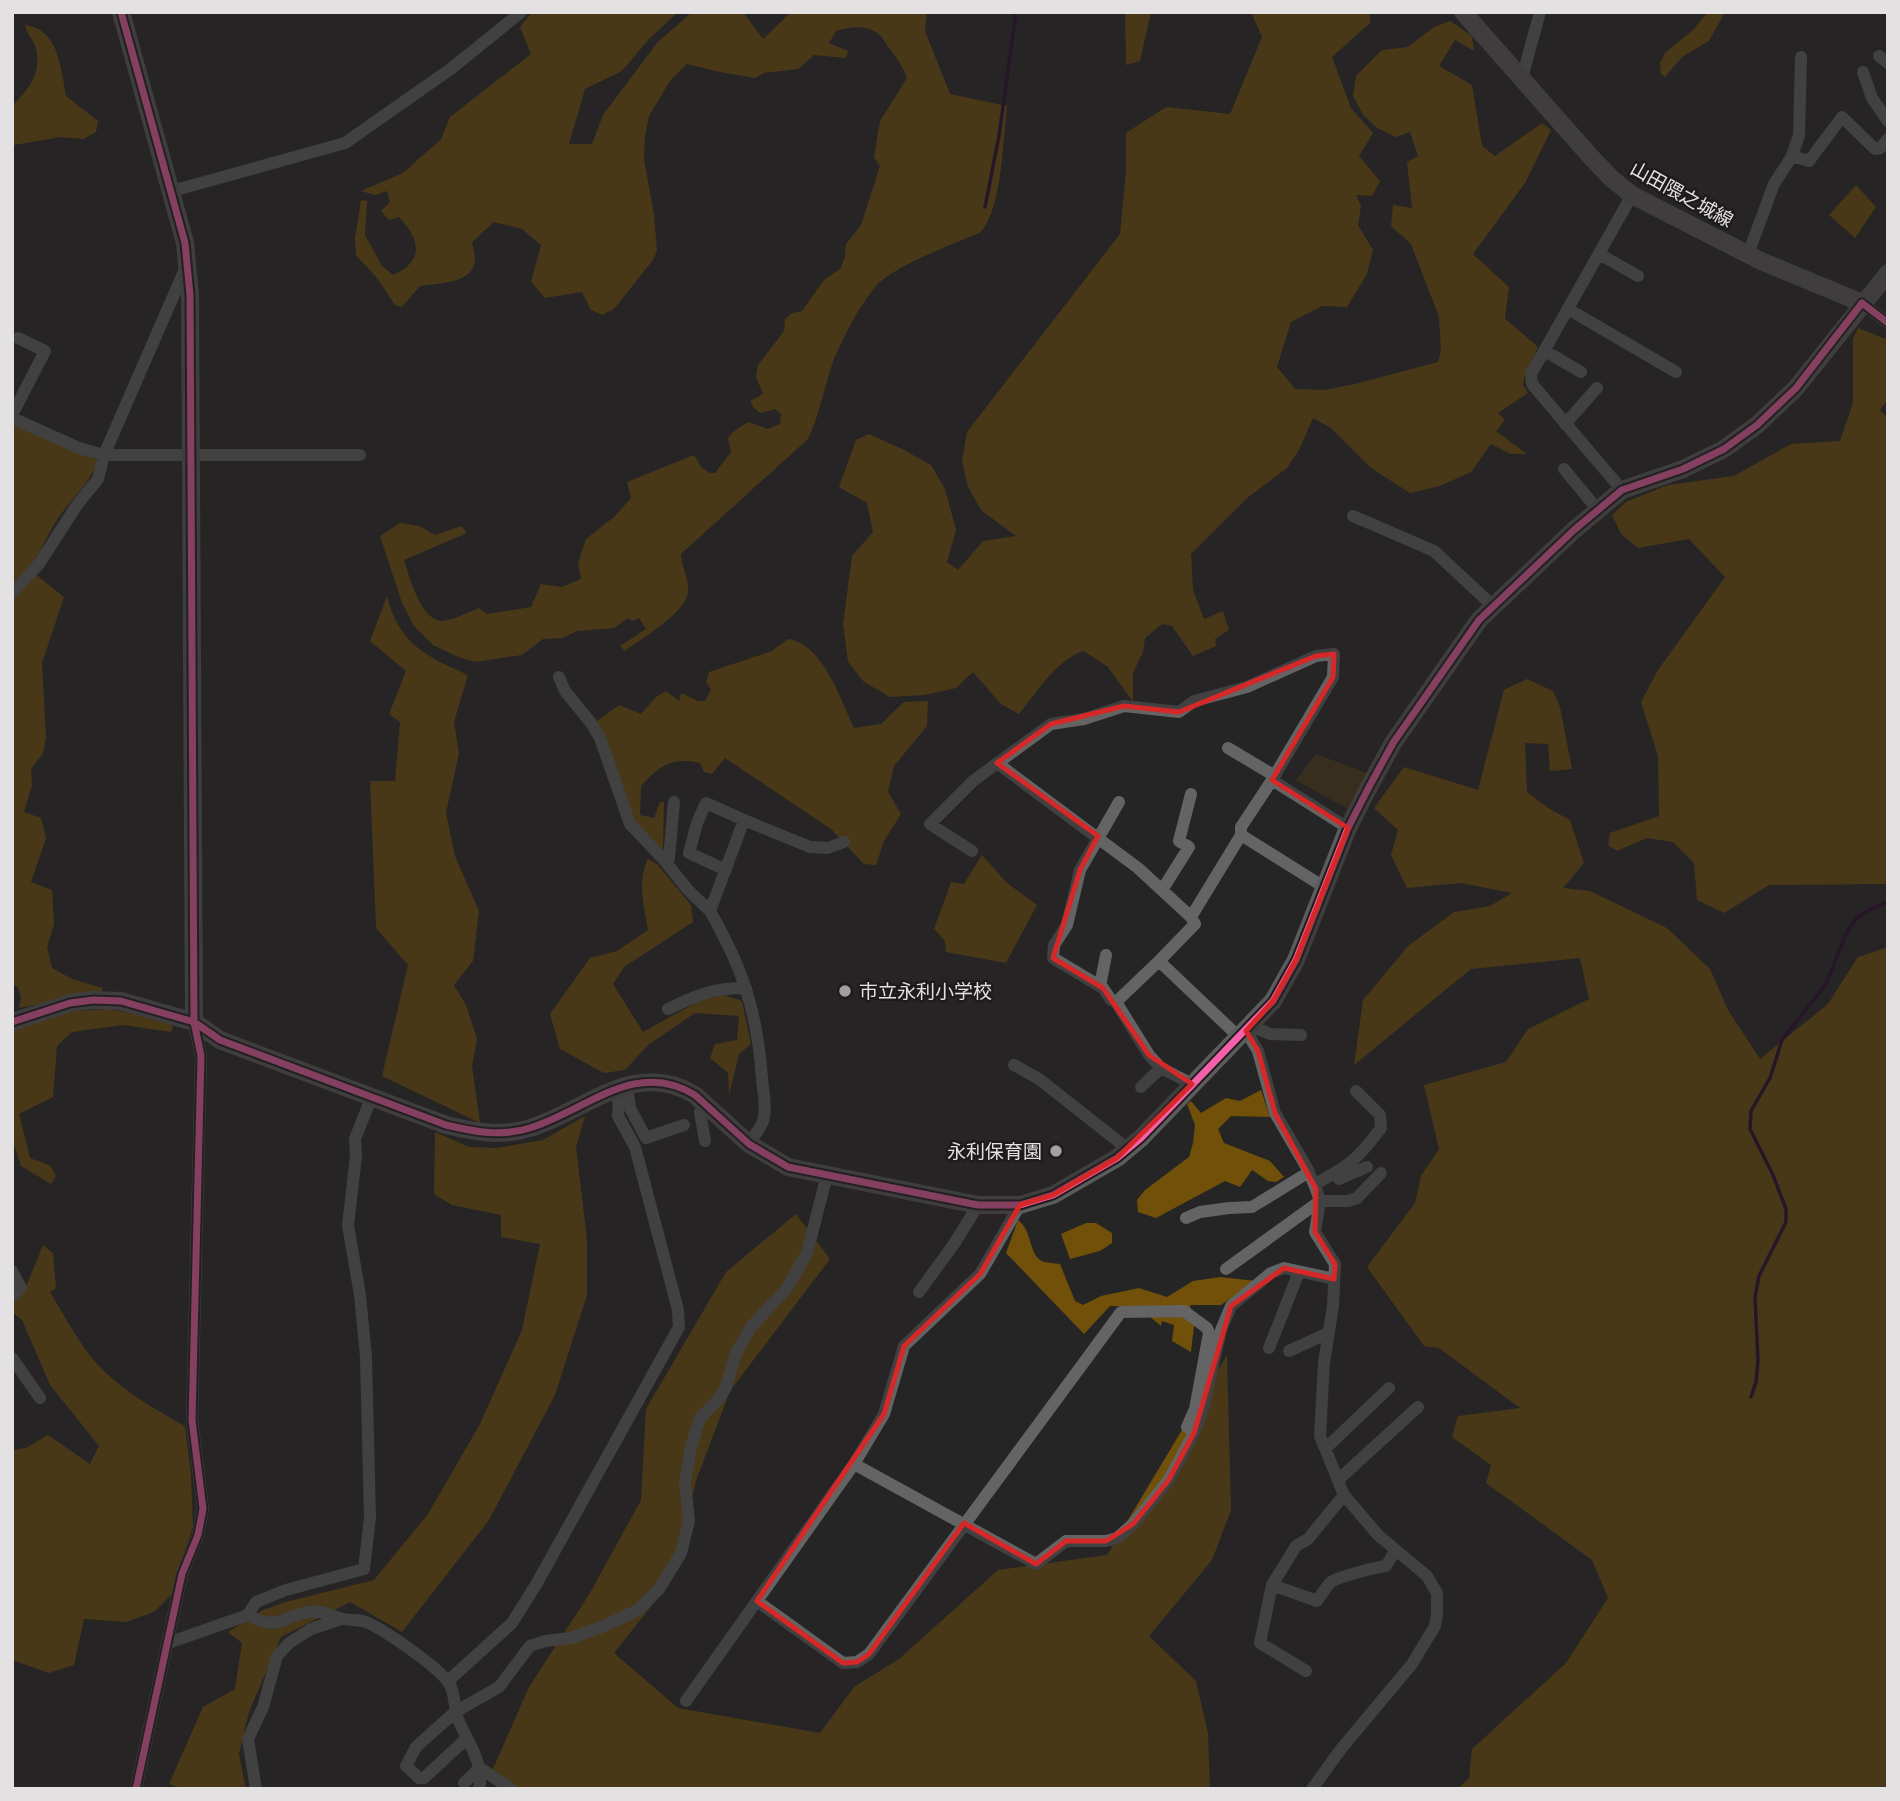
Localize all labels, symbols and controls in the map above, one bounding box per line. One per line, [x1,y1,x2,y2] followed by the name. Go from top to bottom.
[1626,156,1738,233] street label: 山田隈之城線
[859,979,992,1004] place label: 市立永利小学校
[837,983,853,999] marker: 市立永利小学校
[947,1139,1042,1164] place label: 永利保育園
[1048,1143,1064,1159] marker: 永利保育園

